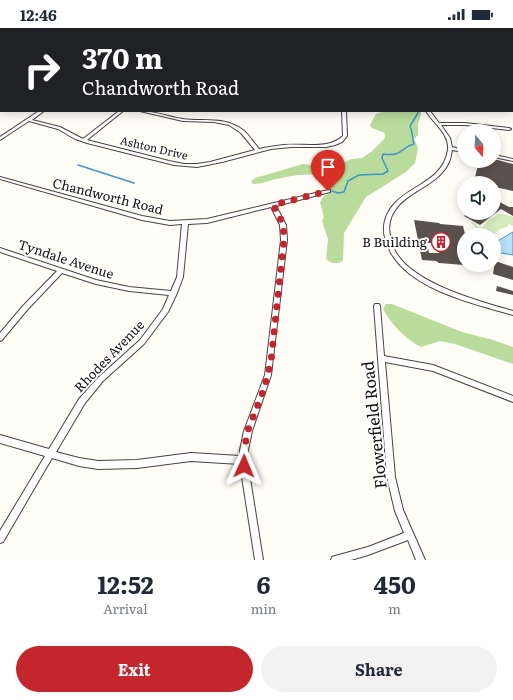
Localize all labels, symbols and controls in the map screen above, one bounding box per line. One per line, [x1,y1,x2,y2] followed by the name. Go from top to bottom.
[20,3,57,26] text: 12:46
[82,36,163,78] text: 370 m
[16,44,68,96] icon: right
[82,74,239,101] text: Chandworth Road
[457,124,501,168] north arrow
[457,124,501,272] map controls
[119,131,190,163] street label: Ashton Drive
[311,150,345,191] pin
[317,156,339,178] icon: arrive
[51,173,165,218] street label: Chandworth Road
[457,176,501,220] button: sound
[457,228,501,272] button: search
[430,231,452,253] building icon: B Building
[362,232,428,251] place label: B Building
[16,234,117,283] street label: Tyndale Avenue
[69,315,148,396] street label: Rhodes Avenue
[354,360,392,490] street label: Flowerfield Road
[223,445,265,487] position arrow
[97,566,154,601] text: 12:52
[257,566,271,601] text: 6
[374,566,416,601] text: 450
[103,599,148,618] text: Arrival
[251,599,276,618] text: min
[388,599,401,618] text: m
[16,646,253,692] button: Exit
[261,646,497,692] button: Share

